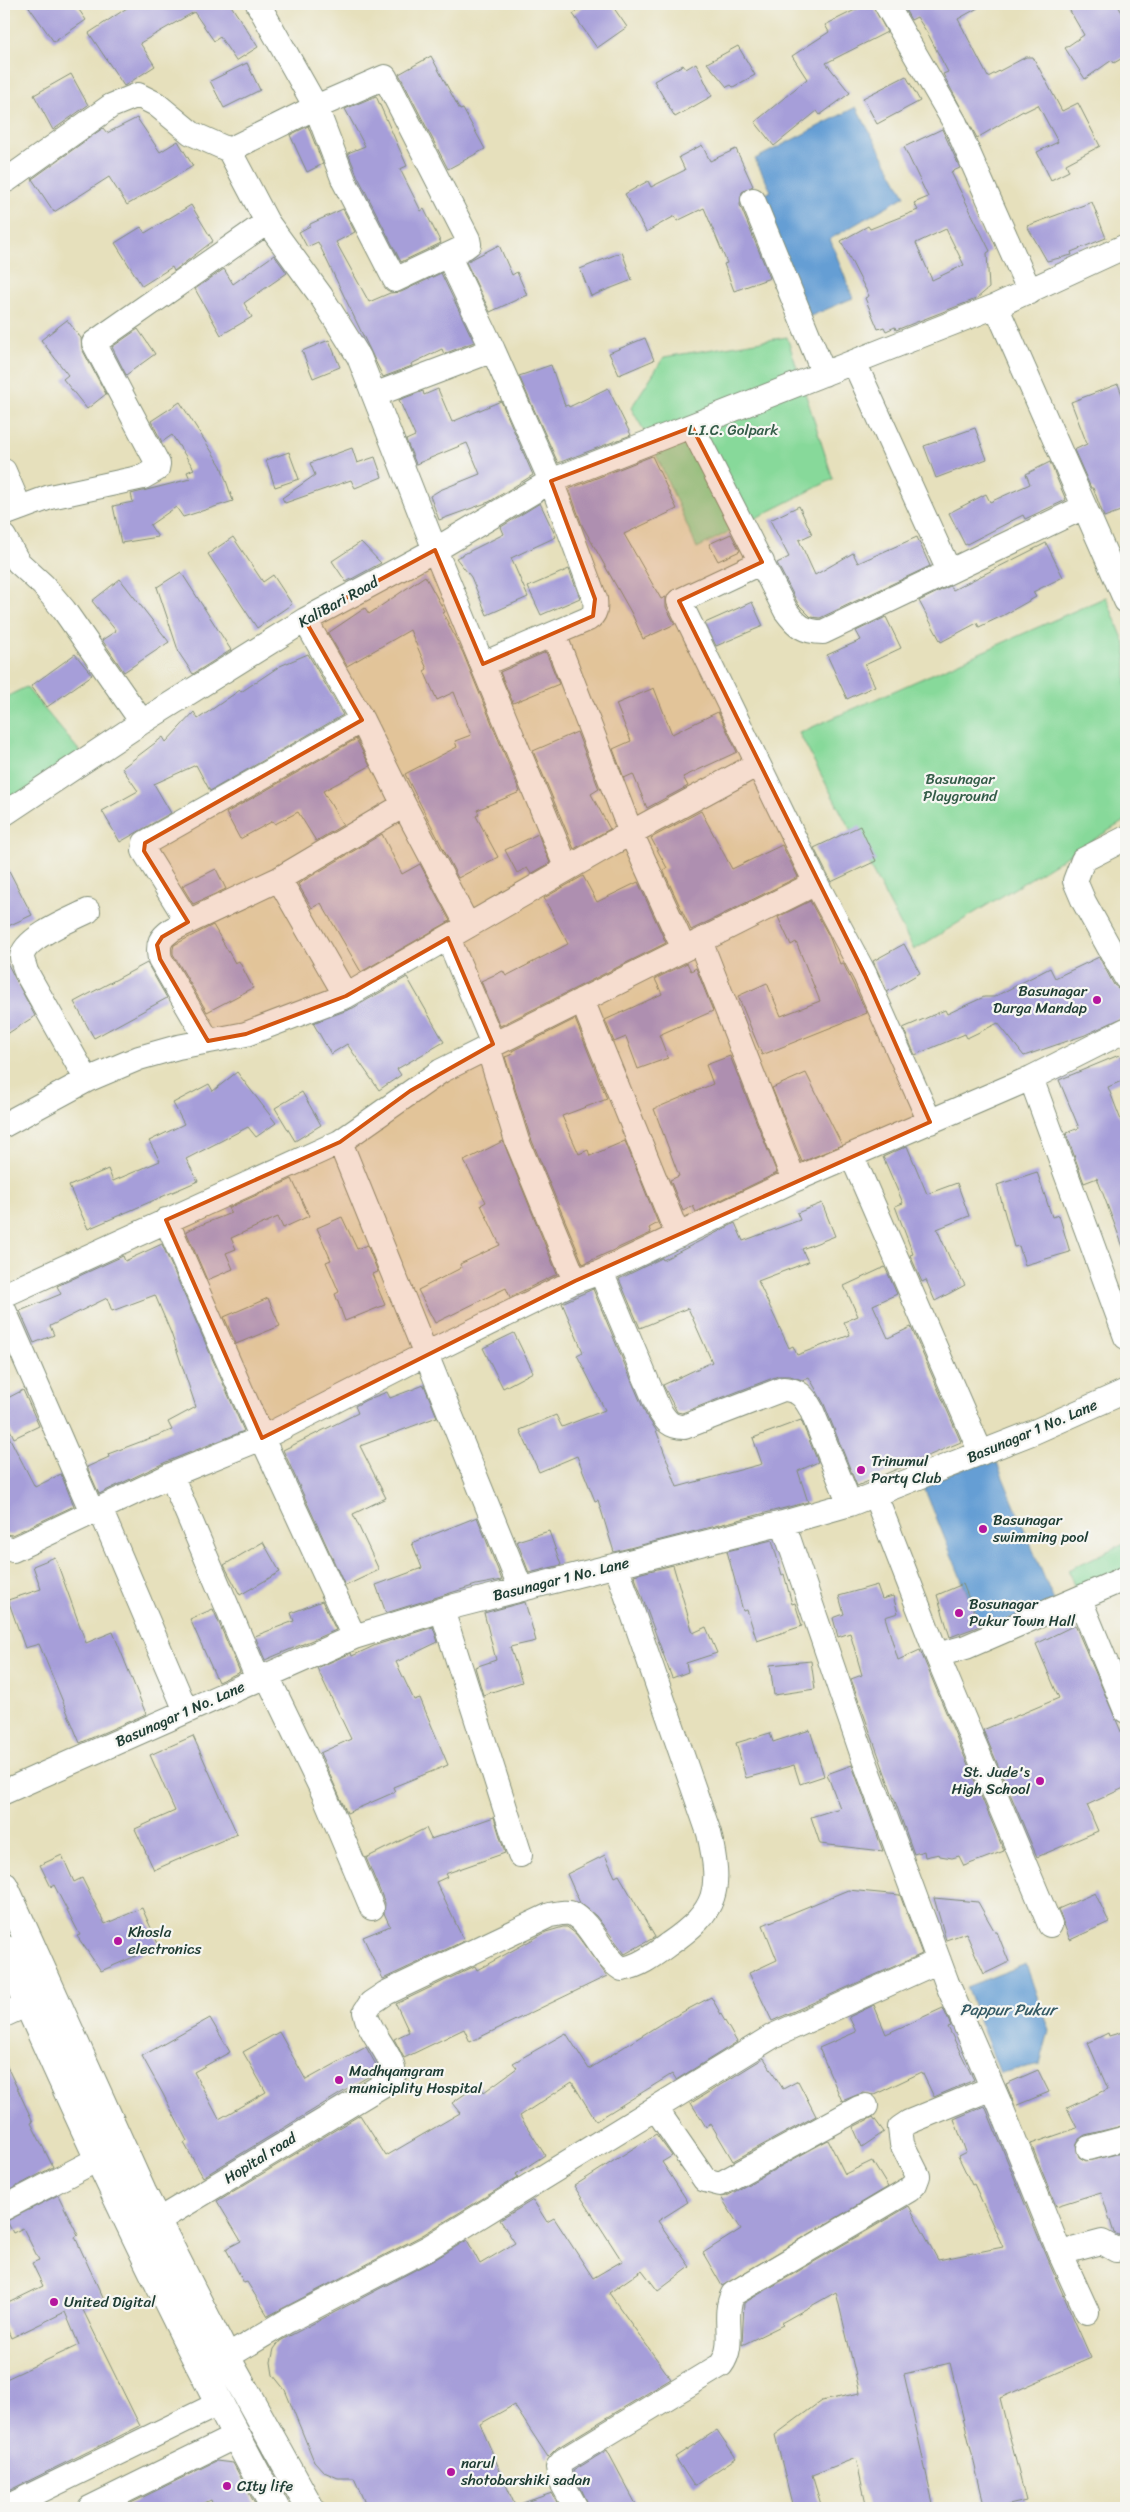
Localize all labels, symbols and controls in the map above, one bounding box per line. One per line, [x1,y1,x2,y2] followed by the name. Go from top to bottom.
[688,417,779,443] park label: L.I.C. Golpark
[293,569,384,635] street label: KaliBari Road
[923,766,998,809] park label: Basunagar Playground
[993,978,1088,1021] place label: Basunagar Durga Mandap
[1091,994,1103,1006] marker: Basunagar Durga Mandap
[963,1392,1102,1470] street label: Basunagar 1 No. Lane
[871,1448,942,1491] place label: Trinumul Party Club
[855,1464,867,1476] marker: Trinumul Party Club
[992,1507,1089,1550] place label: Basunagar swimming pool
[977,1523,989,1535] marker: Basunagar swimming pool
[490,1549,632,1609] street label: Basunagar 1 No. Lane
[969,1591,1076,1634] place label: Bosunagar Pukur Town Hall
[953,1607,965,1619] marker: Bosunagar Pukur Town Hall
[111,1674,249,1754] street label: Basunagar 1 No. Lane
[952,1759,1031,1802] place label: St. Jude's High School
[1034,1775,1046,1787] marker: St. Jude's High School
[128,1919,202,1962] place label: Khosla electronics
[112,1935,124,1947] marker: Khosla electronics
[960,1995,1059,2024] water label: Pappur Pukur
[349,2058,483,2101] place label: Madhyamgram municiplity Hospital
[333,2074,345,2086] marker: Madhyamgram municiplity Hospital
[218,2125,302,2191] street label: Hopital road
[64,2289,156,2315] place label: United Digital
[48,2296,60,2308] marker: United Digital
[460,2450,590,2493] place label: narul shotobarshiki sadan
[445,2466,457,2478] marker: narul shotobarshiki sadan
[237,2473,294,2499] place label: CIty life
[221,2480,233,2492] marker: CIty life

